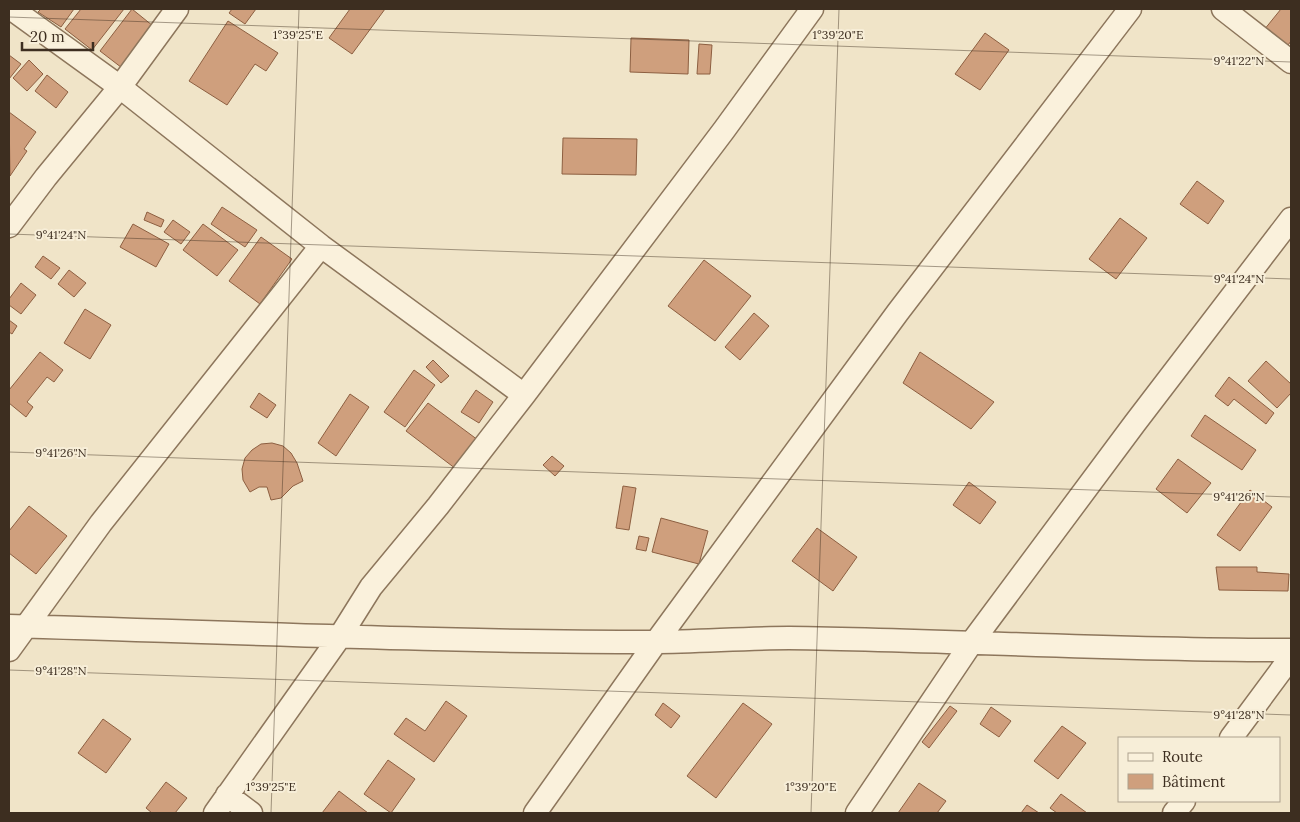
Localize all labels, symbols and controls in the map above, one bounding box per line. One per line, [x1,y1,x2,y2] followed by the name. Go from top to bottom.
[22,20,94,52] scale bar
[30,27,65,46] text: 20 m
[273,27,323,42] text: 1°39'25"E
[813,27,863,42] text: 1°39'20"E
[1214,53,1264,68] text: 9°41'22"N
[36,227,86,242] text: 9°41'24"N
[1214,271,1264,286] text: 9°41'24"N
[35,445,87,460] text: 9°41'26"N
[1213,489,1265,504] text: 9°41'26"N
[35,663,87,678] text: 9°41'28"N
[1213,707,1265,722] text: 9°41'28"N
[1118,737,1280,802] legend
[1162,747,1203,766] text: Route
[1162,772,1225,791] text: Bâtiment
[246,779,296,794] text: 1°39'25"E
[786,779,836,794] text: 1°39'20"E

